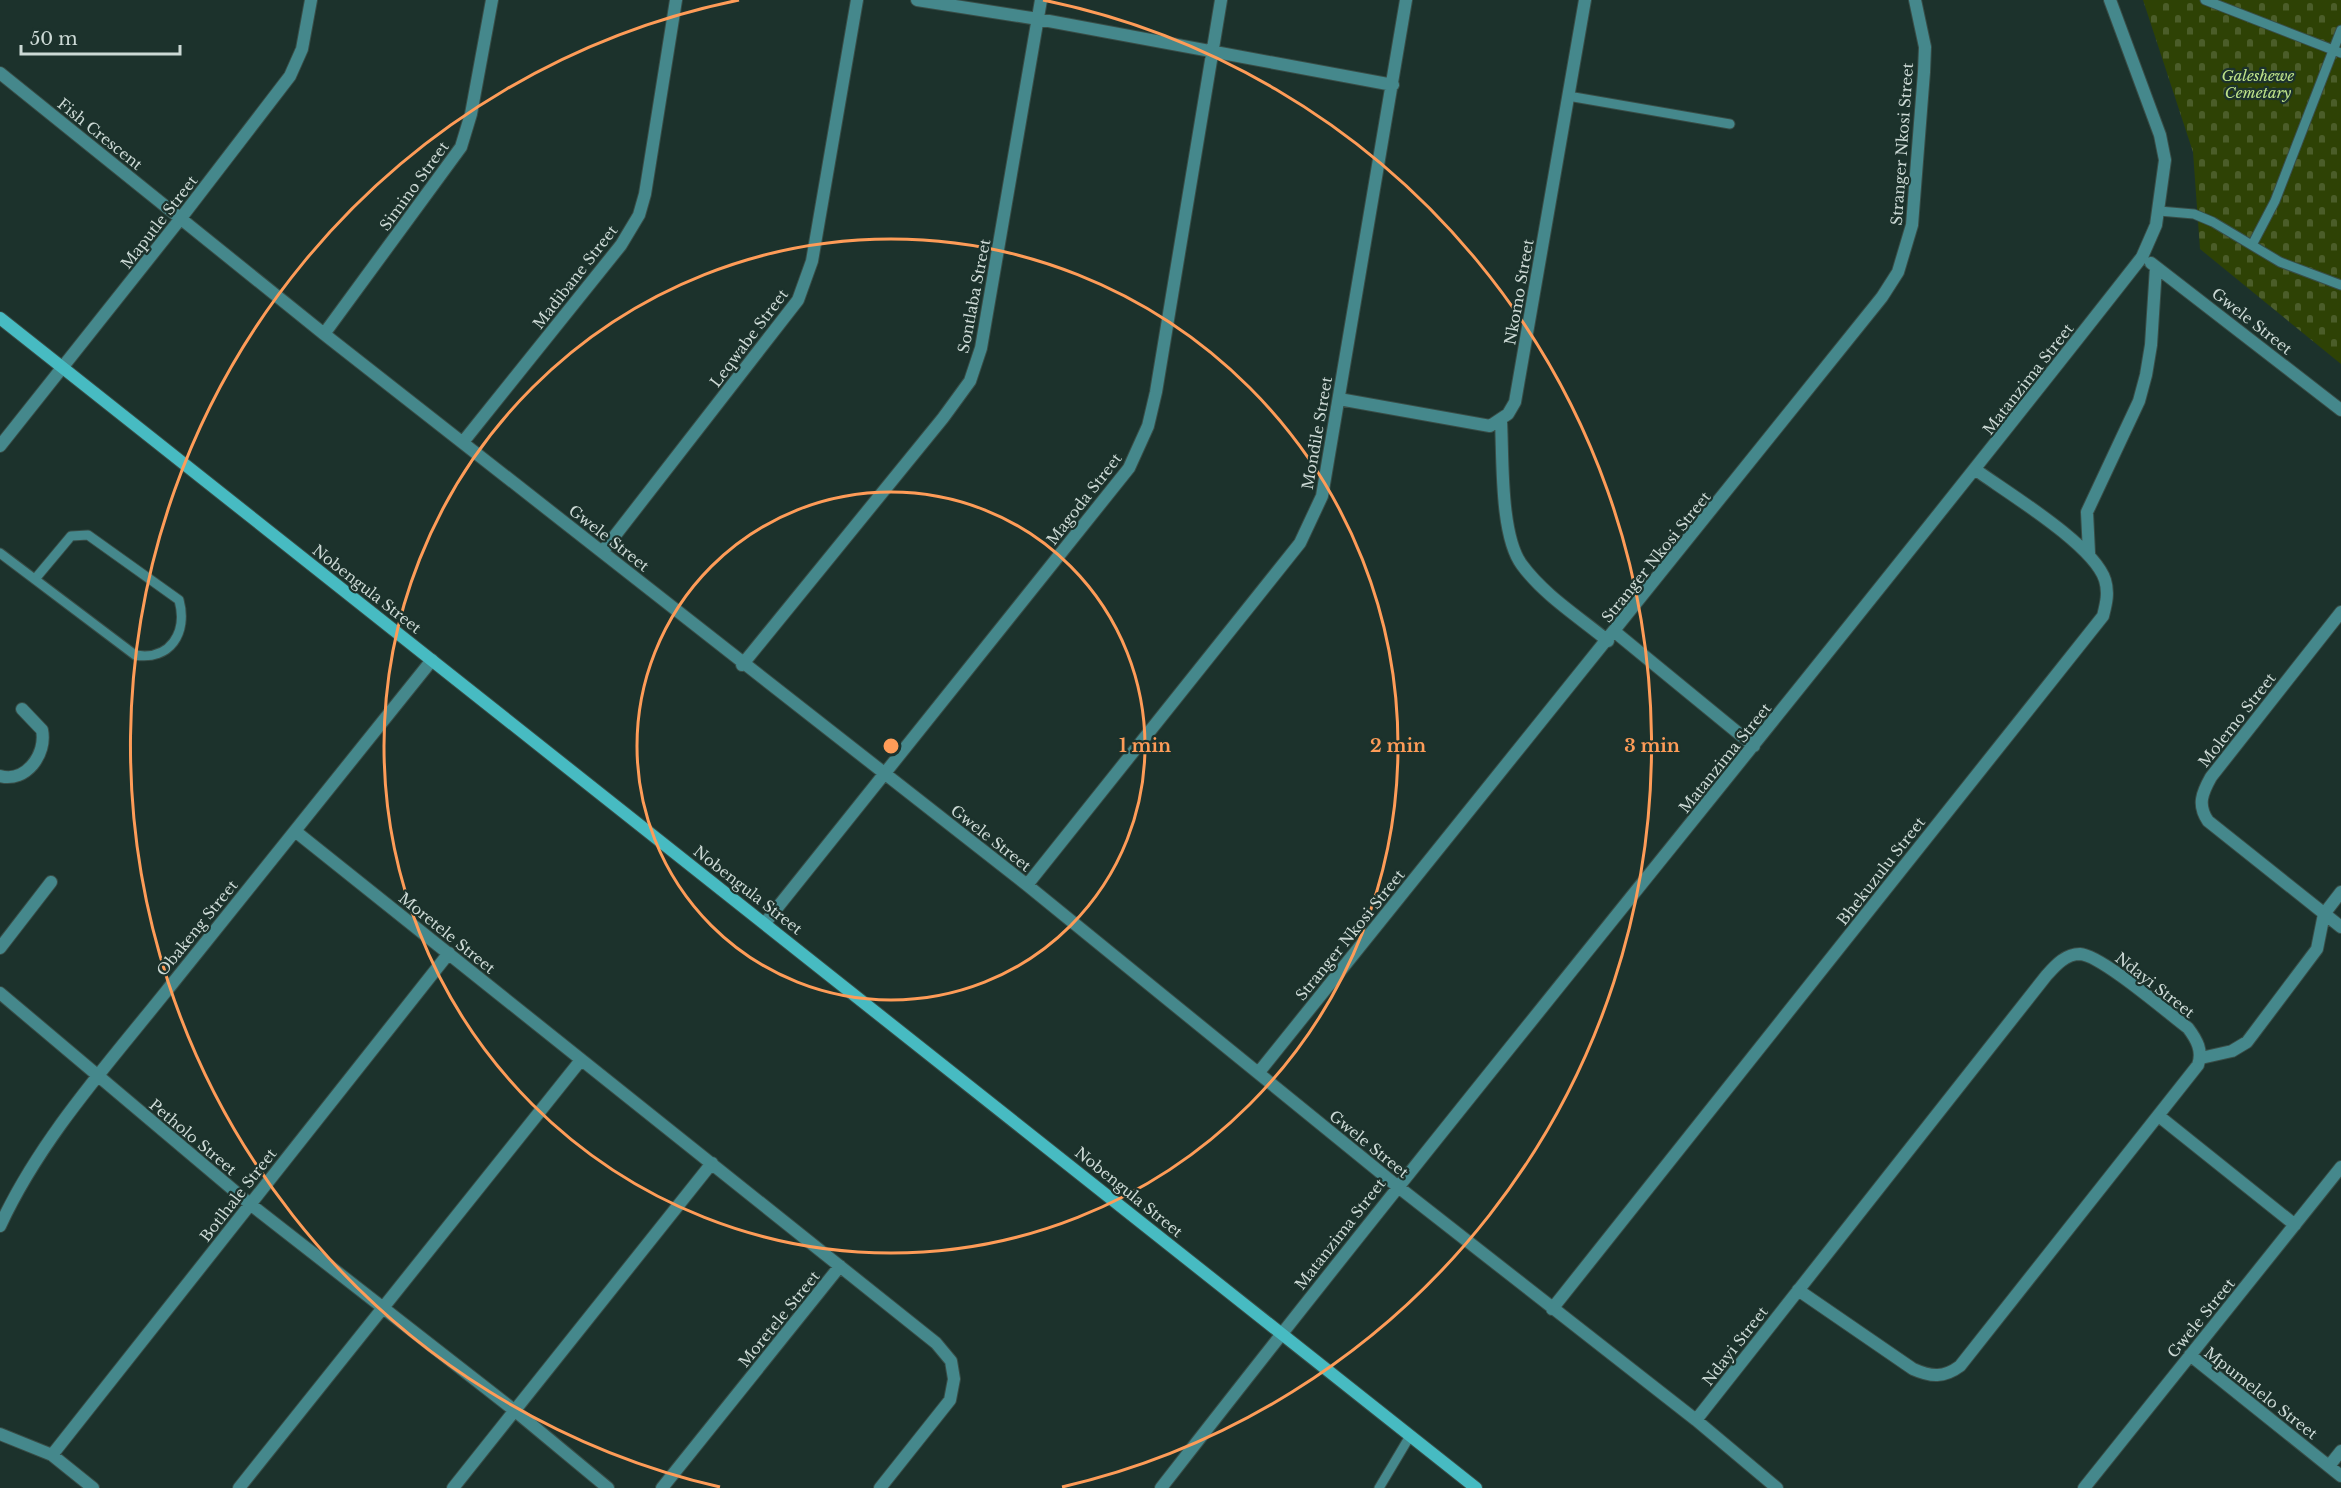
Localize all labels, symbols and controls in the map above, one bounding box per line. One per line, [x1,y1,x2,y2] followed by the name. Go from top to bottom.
[21,18,180,56] scale bar
[30,28,78,50] text: 50 m
[1887,62,1917,226] street label: Stranger Nkosi Street
[2222,66,2295,102] park label: Galeshewe Cemetary
[54,94,147,174] street label: Fish Crescent
[375,137,453,234] street label: Simino Street
[117,171,202,273] street label: Maputle Street
[529,221,622,333] street label: Madibane Street
[954,237,994,355] street label: Sontlaba Street
[1500,237,1538,347] street label: Nkomo Street
[2208,284,2296,359] street label: Gwele Street
[706,285,792,391] street label: Leqwabe Street
[1979,319,2078,438] street label: Matanzima Street
[1298,375,1336,491] street label: Mondile Street
[1042,449,1126,549] street label: Magoda Street
[1597,487,1715,626] street label: Stranger Nkosi Street
[565,501,653,576] street label: Gwele Street
[309,541,426,638] street label: Nobengula Street
[2194,669,2280,771] street label: Molemo Street
[1675,699,1775,817] street label: Matanzima Street
[1119,735,1171,757] text: 1 min
[1370,735,1426,757] text: 2 min
[1624,735,1680,757] text: 3 min
[881,736,901,756] centre of rings
[947,801,1035,876] street label: Gwele Street
[1833,813,1929,929] street label: Bhekuzulu Street
[690,842,807,939] street label: Nobengula Street
[1291,865,1409,1004] street label: Stranger Nkosi Street
[152,876,242,980] street label: Obakeng Street
[395,888,499,978] street label: Moretele Street
[2112,948,2199,1022] street label: Ndayi Street
[145,1095,241,1179] street label: Petholo Street
[1325,1106,1413,1182] street label: Gwele Street
[1071,1143,1187,1241] street label: Nobengula Street
[196,1144,281,1246] street label: Botlhale Street
[1291,1174,1390,1293] street label: Matanzima Street
[734,1267,824,1371] street label: Moretele Street
[2163,1274,2239,1362] street label: Gwele Street
[1698,1302,1772,1389] street label: Ndayi Street
[2201,1343,2322,1443] street label: Mpumelelo Street

